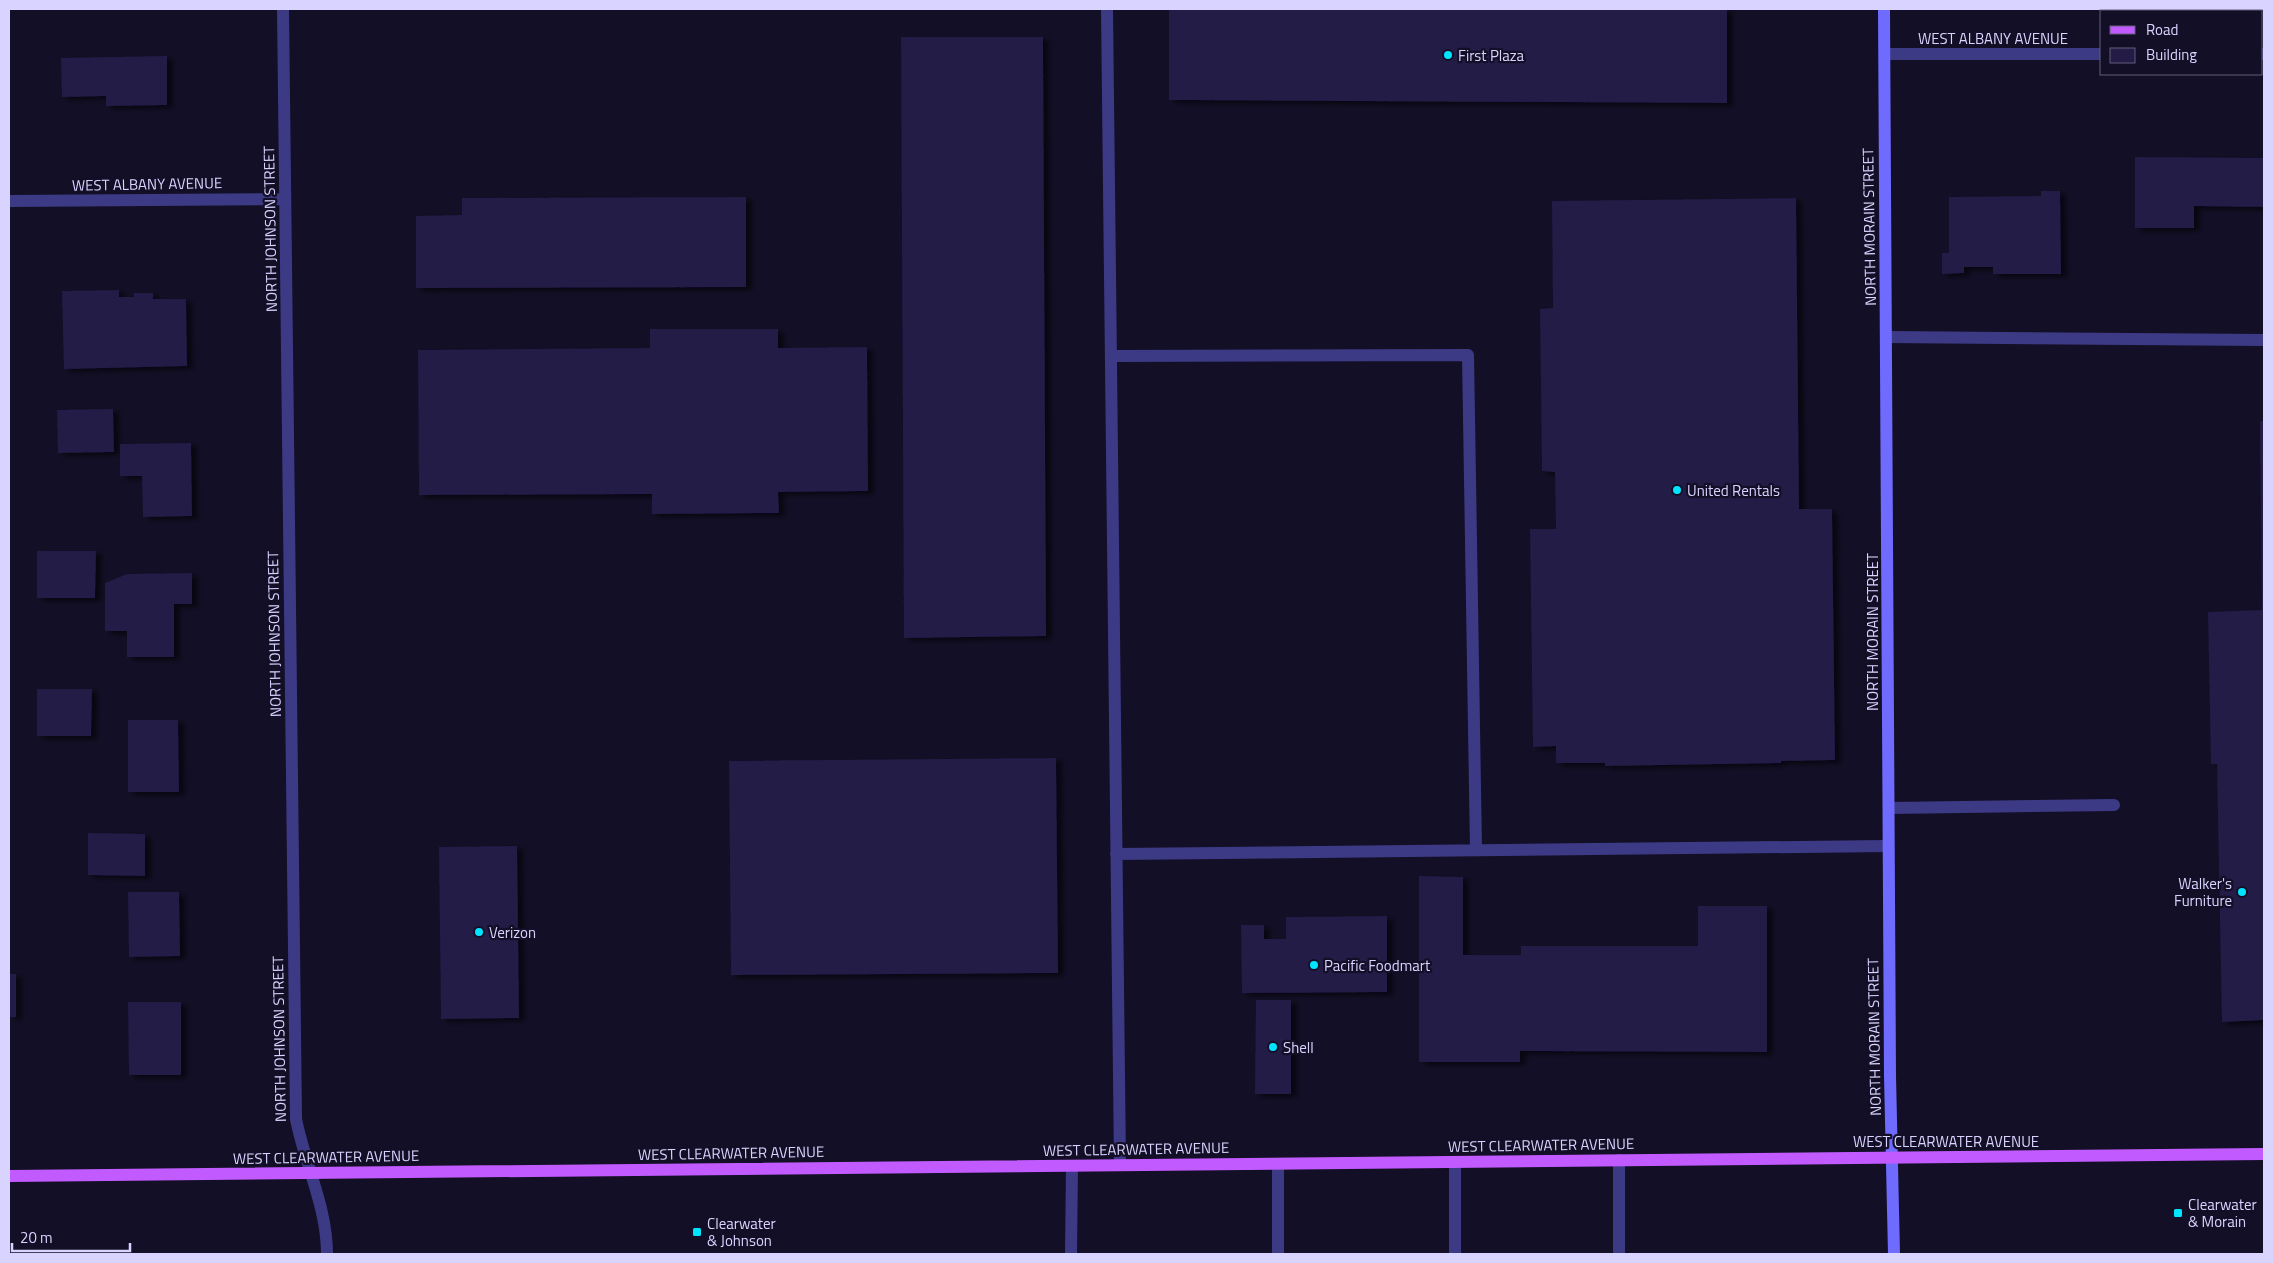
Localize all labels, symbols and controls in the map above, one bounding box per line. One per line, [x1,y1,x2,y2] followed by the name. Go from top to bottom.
[2100,10,2263,75] legend
[2146,18,2178,41] text: Road
[1918,27,2068,50] street label: WEST ALBANY AVENUE
[2146,43,2197,66] text: Building
[1458,44,1525,67] place label: First Plaza
[1442,49,1454,61] marker: First Plaza
[257,146,283,312] street label: NORTH JOHNSON STREET
[1856,148,1882,306] street label: NORTH MORAIN STREET
[72,171,222,197] street label: WEST ALBANY AVENUE
[1687,479,1780,502] place label: United Rentals
[1671,484,1683,496] marker: United Rentals
[261,551,287,717] street label: NORTH JOHNSON STREET
[1861,553,1884,711] street label: NORTH MORAIN STREET
[2174,872,2232,912] place label: Walker's Furniture
[2236,886,2248,898] marker: Walker's Furniture
[489,921,536,944] place label: Verizon
[473,926,485,938] marker: Verizon
[1324,954,1431,977] place label: Pacific Foodmart
[266,956,292,1122] street label: NORTH JOHNSON STREET
[1861,958,1887,1116] street label: NORTH MORAIN STREET
[1308,959,1320,971] marker: Pacific Foodmart
[1283,1036,1314,1059] place label: Shell
[1267,1041,1279,1053] marker: Shell
[1853,1130,2039,1153] street label: WEST CLEARWATER AVENUE
[1448,1132,1634,1158] street label: WEST CLEARWATER AVENUE
[1043,1136,1229,1162] street label: WEST CLEARWATER AVENUE
[638,1140,824,1166] street label: WEST CLEARWATER AVENUE
[233,1144,419,1170] street label: WEST CLEARWATER AVENUE
[2188,1193,2257,1233] place label: Clearwater & Morain
[2172,1207,2184,1219] marker: Clearwater & Morain
[707,1212,776,1252] place label: Clearwater & Johnson
[12,1220,130,1252] scale bar
[20,1226,53,1249] text: 20 m
[691,1226,703,1238] marker: Clearwater & Johnson

